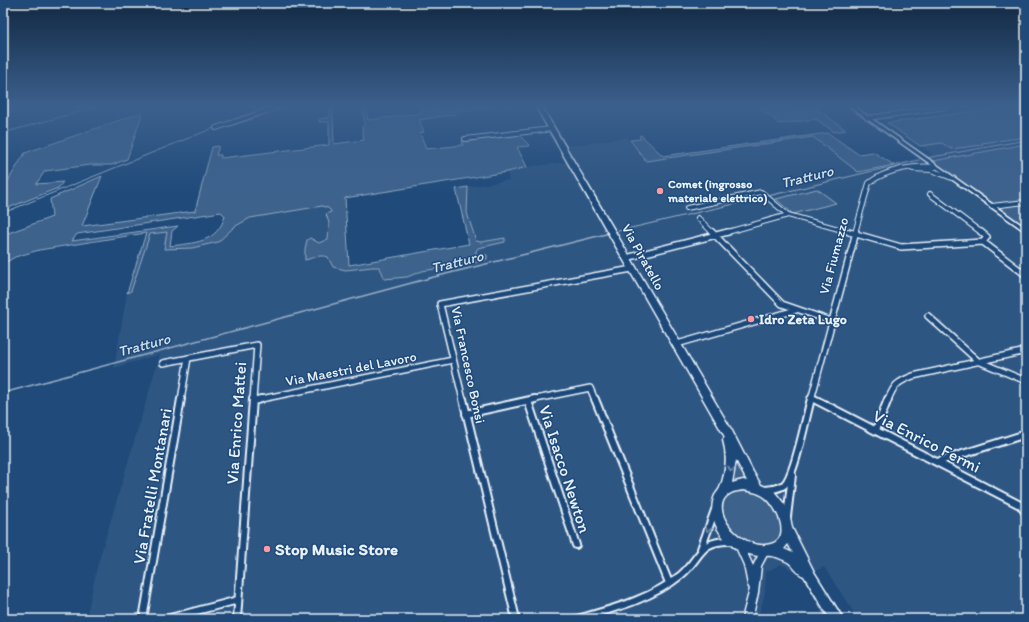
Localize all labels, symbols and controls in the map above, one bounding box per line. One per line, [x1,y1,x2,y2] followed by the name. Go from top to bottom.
[779,162,835,192] water label: Tratturo
[667,177,767,206] place label: Comet (ingrosso materiale elettrico)
[655,186,665,196] marker: Comet (ingrosso materiale elettrico)
[816,216,852,296] street label: Via Fiumazzo
[618,221,668,293] street label: Via Piratello
[429,247,485,277] water label: Tratturo
[447,305,489,425] street label: Via Francesco Bonsi
[759,311,847,328] place label: Idro Zeta Lugo
[746,314,756,324] marker: Idro Zeta Lugo
[116,329,172,361] water label: Tratturo
[284,348,418,390] street label: Via Maestri del Lavoro
[222,361,250,485] street label: Via Enrico Mattei
[535,403,595,536] street label: Via Isacco Newton
[870,405,984,477] street label: Via Enrico Fermi
[128,406,176,566] street label: Via Fratelli Montanari
[727,466,735,472] one-way arrow
[705,526,713,533] one-way arrow
[275,539,398,560] place label: Stop Music Store
[262,544,272,554] marker: Stop Music Store

